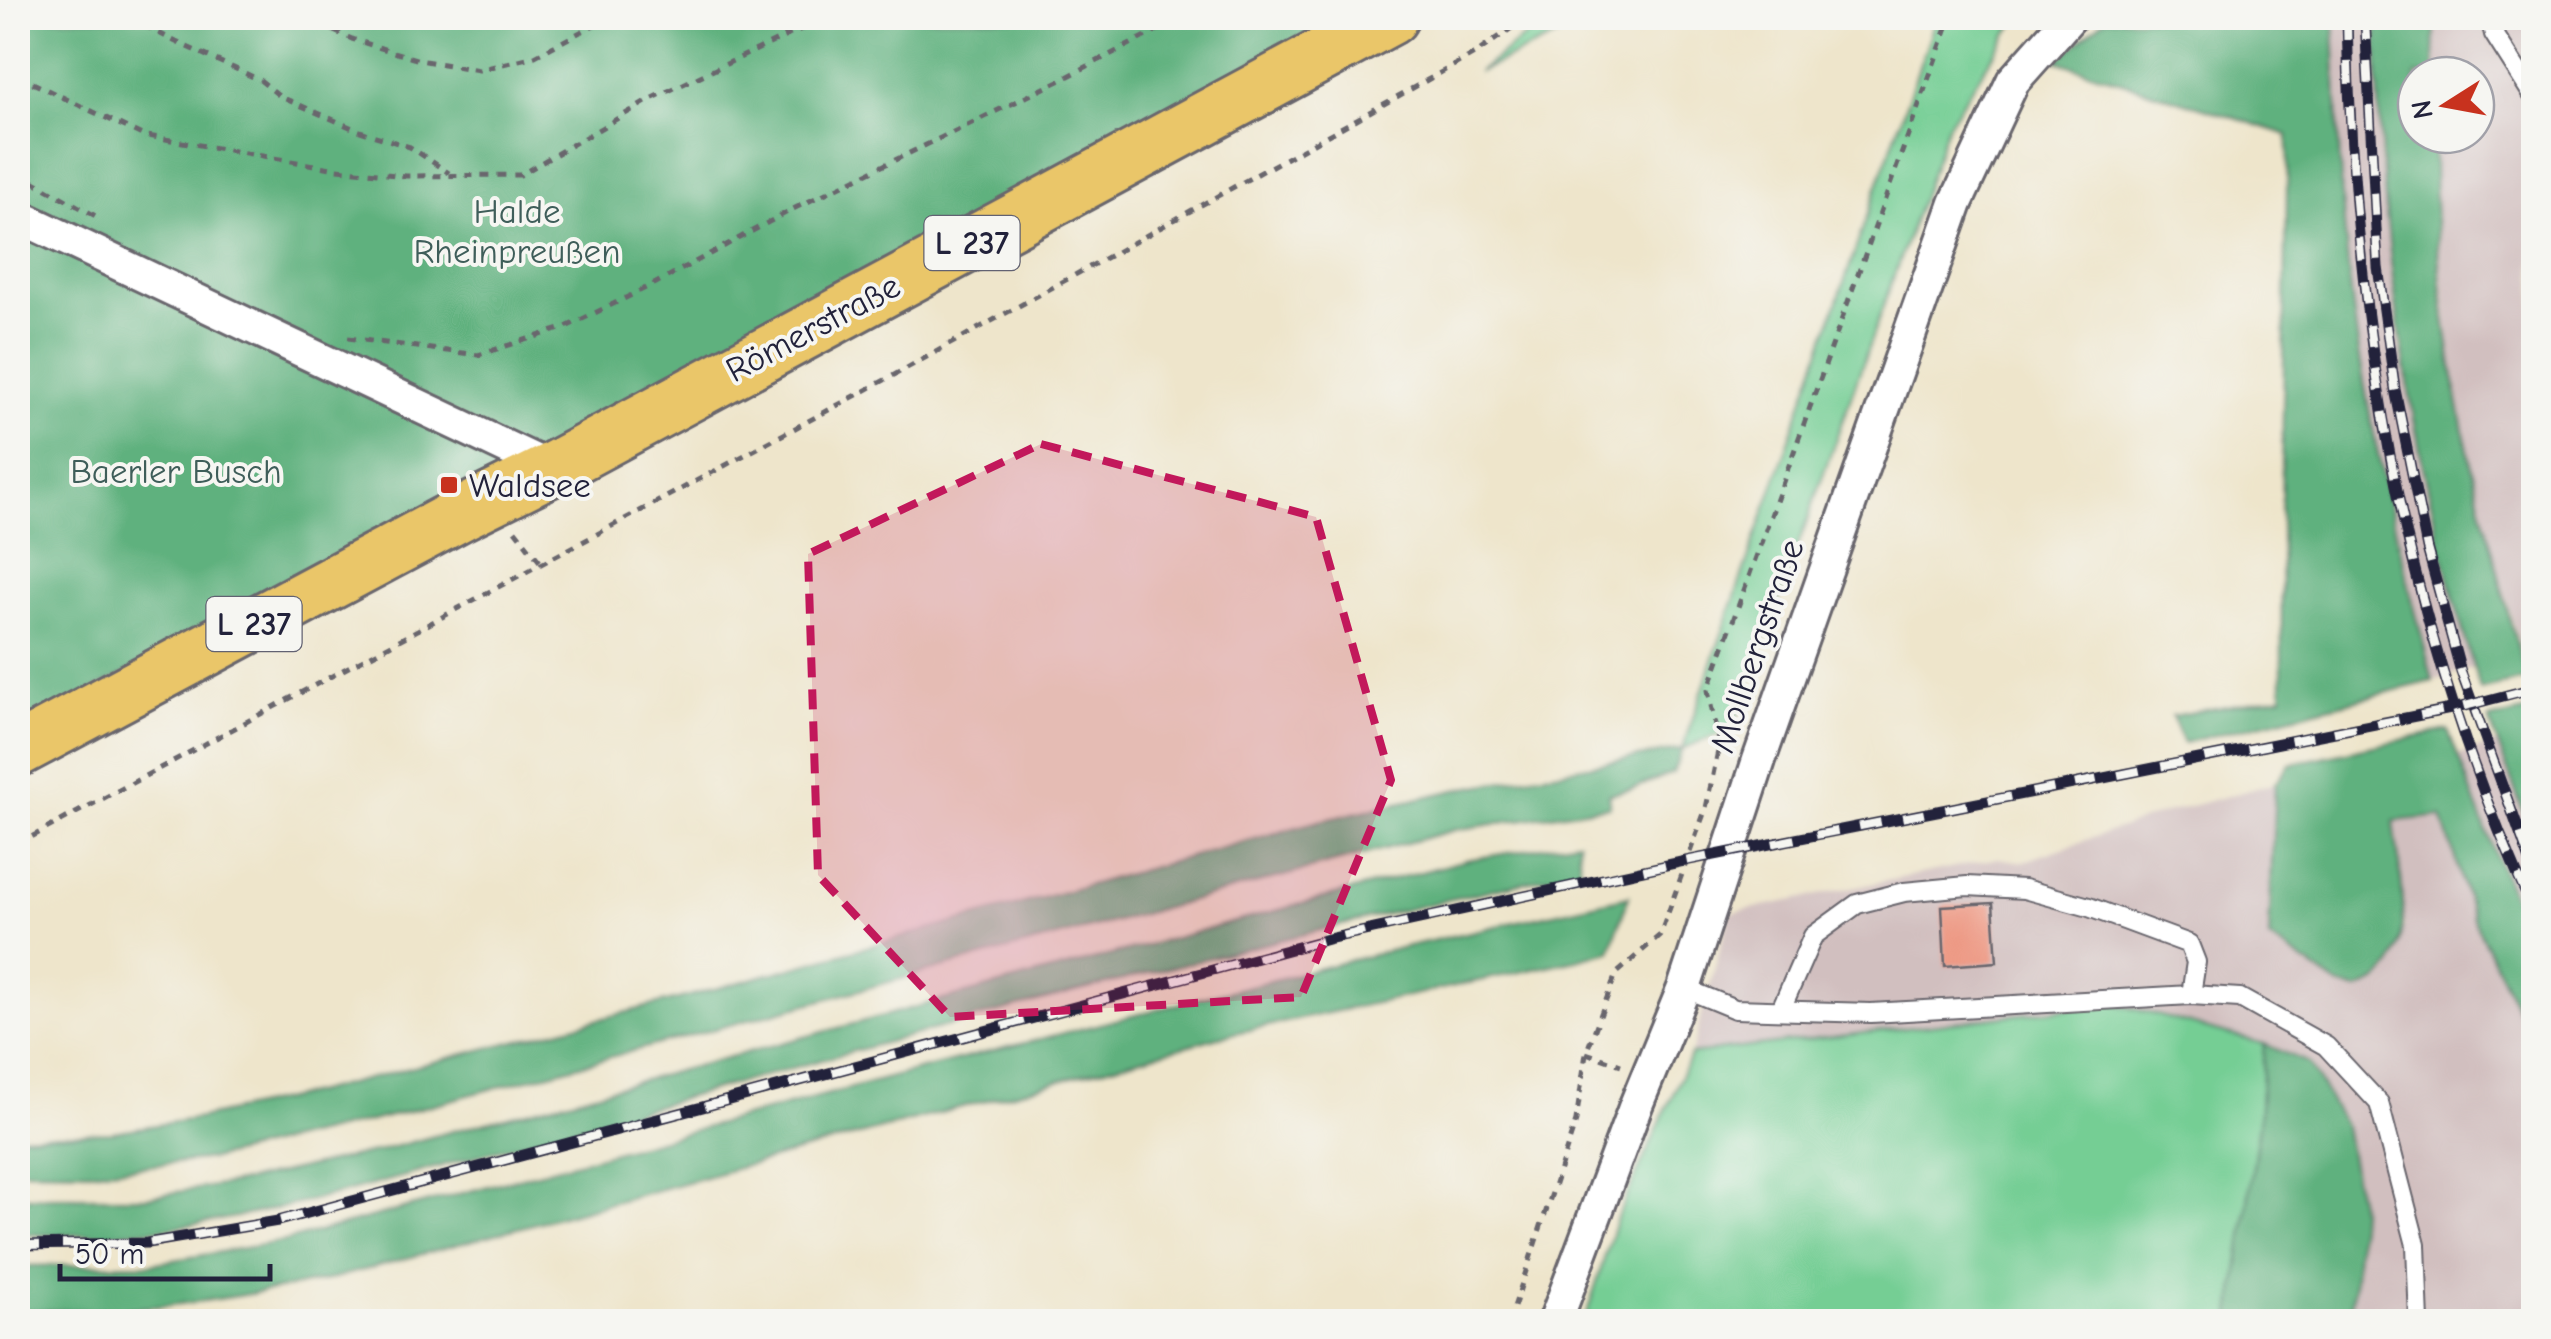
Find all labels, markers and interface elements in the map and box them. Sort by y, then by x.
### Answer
north arrow [2396,55,2496,155]
text: N [2405,98,2440,122]
park label: Halde Rheinpreußen [414,191,621,272]
road number: L 237 [924,216,1020,270]
street label: Römerstraße [719,265,907,391]
park label: Baerler Busch [70,451,282,492]
place label: Waldsee [469,465,591,506]
marker: Waldsee [438,474,460,496]
street label: Mollbergstraße [1701,534,1813,758]
road number: L 237 [206,597,302,651]
scale bar [60,1219,270,1281]
text: 50 m [75,1237,144,1272]

